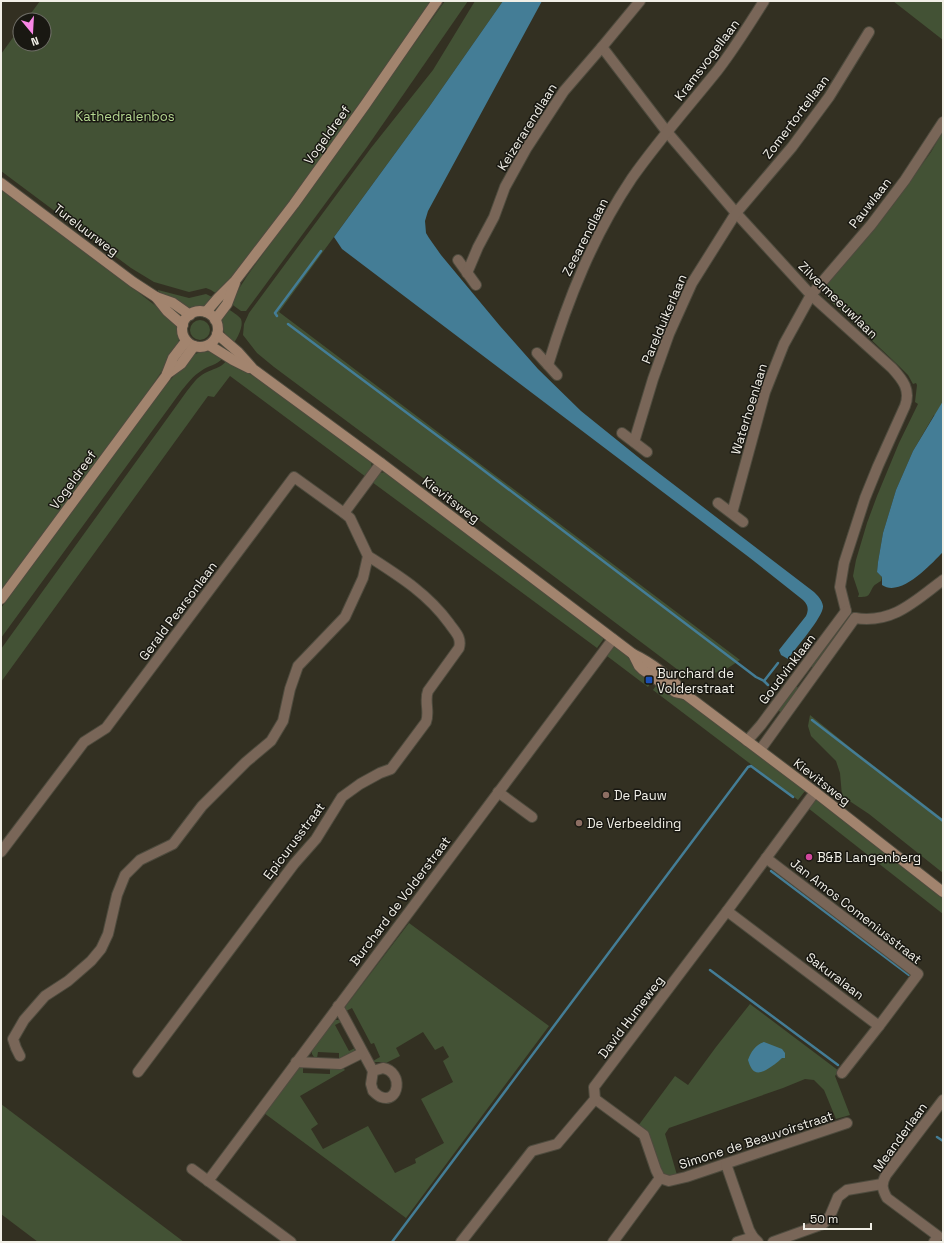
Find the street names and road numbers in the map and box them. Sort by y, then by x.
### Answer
street label: Kramsvogellaan [671,16,743,104]
street label: Zomertortellaan [759,72,833,162]
street label: Keizerarendlaan [493,80,561,174]
street label: Vogeldreef [300,102,354,168]
street label: Pauwlaan [845,174,895,232]
street label: Zeearendlaan [558,195,612,279]
street label: Tureluurweg [50,200,122,260]
street label: Zilvermeeuwlaan [795,258,881,342]
street label: Parelduikerlaan [638,272,690,366]
street label: Waterhoenlaan [727,361,771,457]
street label: Vogeldreef [46,447,100,513]
street label: Kievitsweg [419,473,483,527]
street label: Gerald Pearsonlaan [135,558,221,664]
street label: Goudvinklaan [755,630,819,708]
street label: Kievitsweg [790,754,854,810]
street label: Epicurusstraat [259,799,329,883]
street label: Burchard de Volderstraat [346,833,454,969]
street label: Jan Amos Comeniusstraat [787,854,925,968]
street label: Sakuralaan [802,949,868,1003]
street label: David Humeweg [594,972,668,1062]
street label: Meanderlaan [869,1099,931,1175]
street label: Simone de Beauvoirstraat [677,1107,835,1173]

